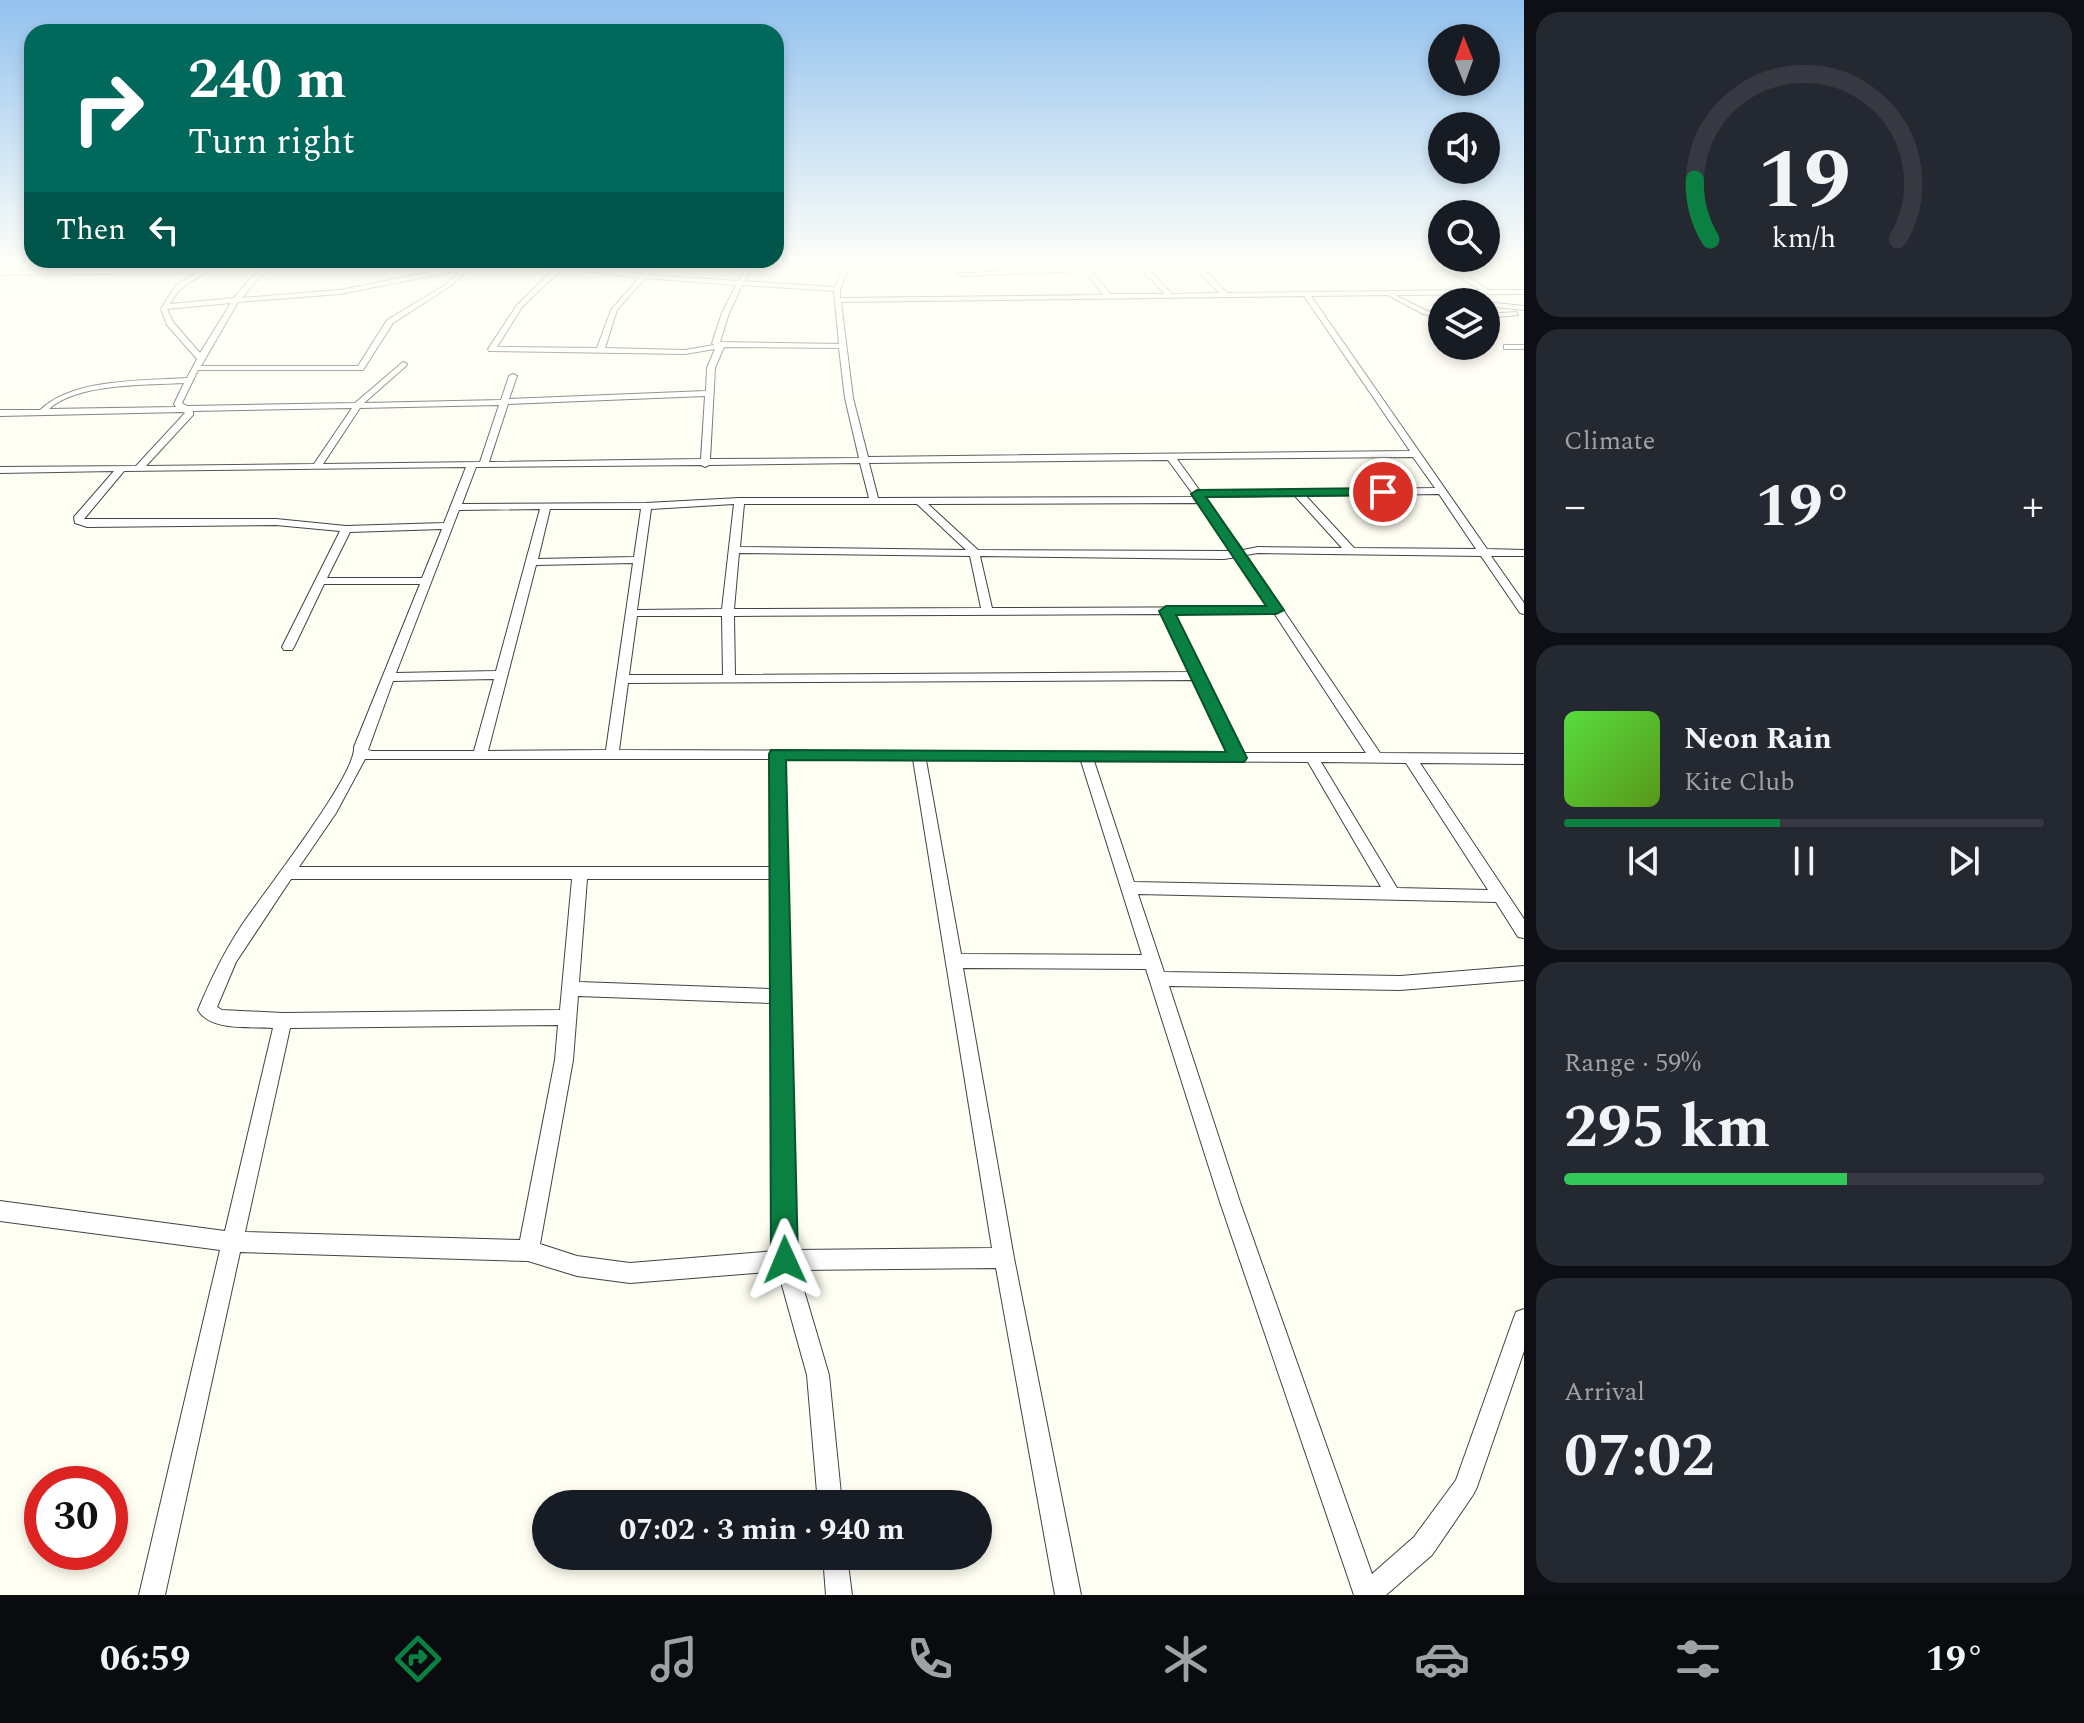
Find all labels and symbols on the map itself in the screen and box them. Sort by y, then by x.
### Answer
north arrow [1428,24,1500,96]
pin [1349,458,1417,526]
position arrow [743,1218,827,1302]
speed limit sign: 30 [24,1466,128,1570]

